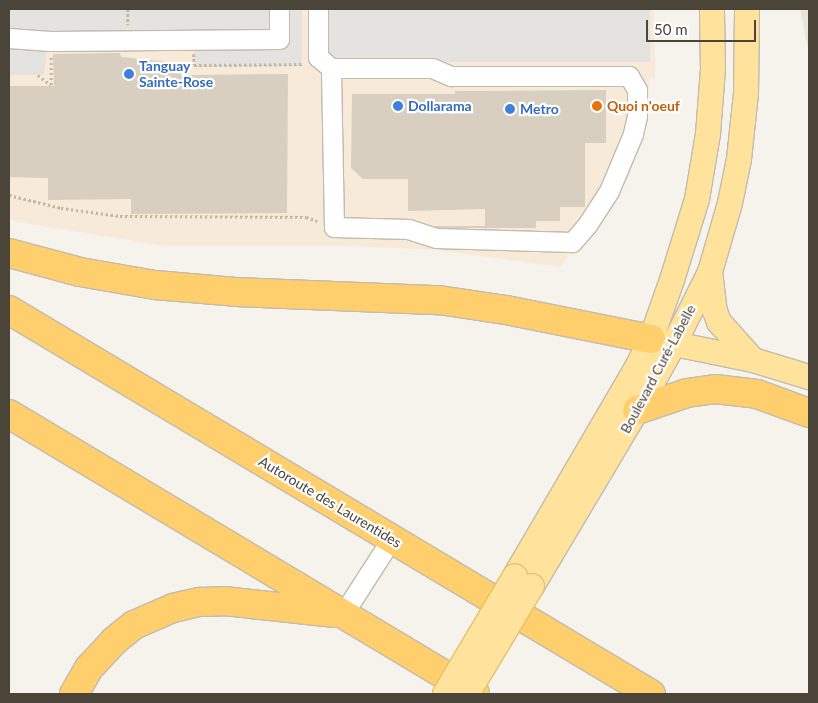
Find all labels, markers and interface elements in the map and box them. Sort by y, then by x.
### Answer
scale bar [648,10,758,42]
text: 50 m [654,20,688,38]
place label: Tanguay Sainte-Rose [139,58,213,90]
marker: Tanguay Sainte-Rose [123,68,135,80]
place label: Dollarama [408,98,472,114]
place label: Quoi n'oeuf [607,98,680,114]
marker: Dollarama [392,100,404,112]
marker: Quoi n'oeuf [591,100,603,112]
place label: Metro [520,101,559,117]
marker: Metro [504,103,516,115]
street label: Boulevard Curé-Labelle [617,302,699,436]
street label: Autoroute des Laurentides [256,453,404,551]

